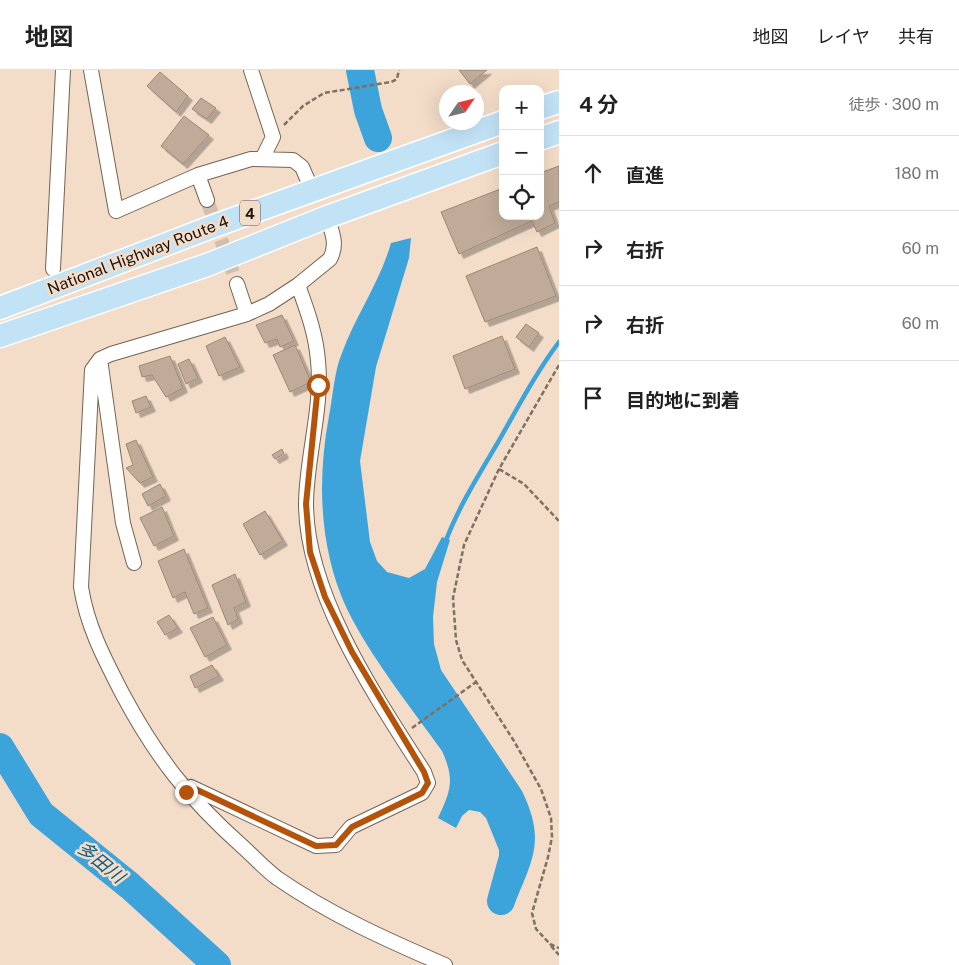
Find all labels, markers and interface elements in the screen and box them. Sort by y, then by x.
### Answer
text: 地図 [25,22,73,50]
text: 地図 [753,26,789,47]
text: レイヤ [817,26,870,47]
text: 共有 [898,26,934,47]
north arrow [439,85,484,130]
map controls [499,85,544,220]
button: + [499,85,544,130]
text: 4 分 [579,92,619,117]
text: 徒歩 · 300 m [848,95,939,114]
button: − [499,130,544,175]
icon: ahead [579,159,607,187]
text: 直進 [626,164,664,186]
text: 180 m [895,164,939,183]
button: locate [499,175,544,220]
road number: 4 [240,200,260,226]
street label: National Highway Route 4 [45,212,231,298]
icon: right [579,234,607,262]
text: 右折 [626,239,664,261]
text: 60 m [902,239,939,258]
icon: right [579,309,607,337]
text: 右折 [626,314,664,336]
text: 60 m [902,314,939,333]
route start [307,374,330,397]
icon: arrive [579,384,607,412]
text: 目的地に到着 [626,389,740,411]
route end [175,781,198,804]
water label: 多田川 [73,837,130,888]

